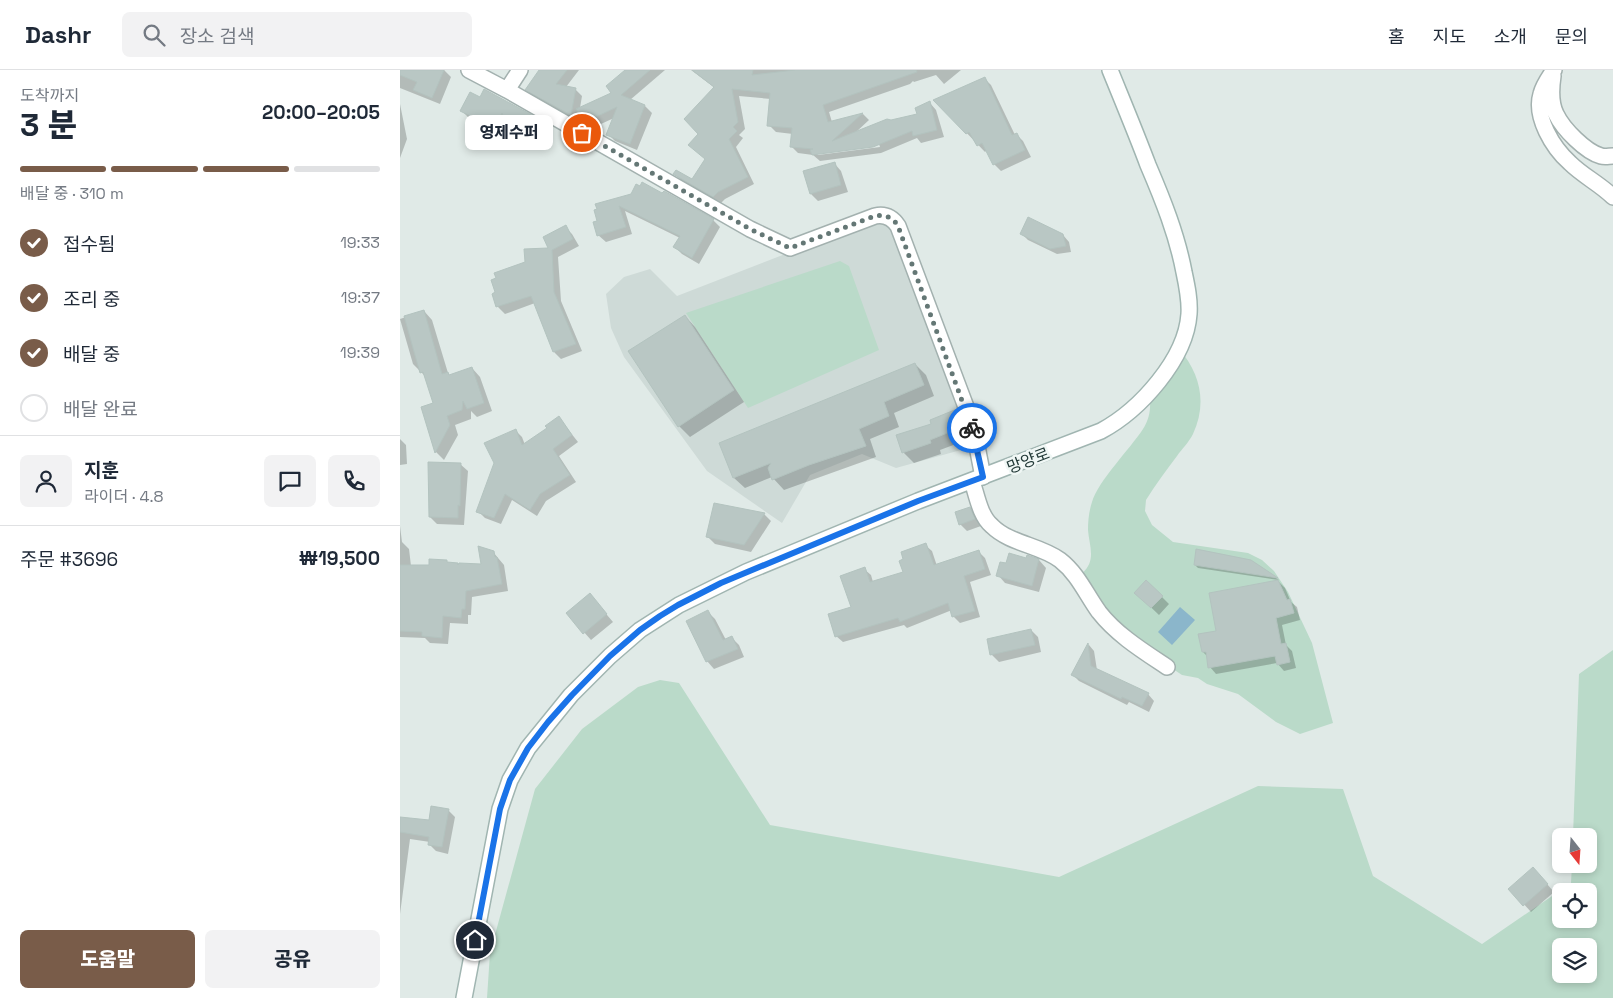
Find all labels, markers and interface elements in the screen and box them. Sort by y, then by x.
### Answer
search box [122,12,472,57]
text: Dashr [25,19,92,50]
icon: search [140,21,168,49]
text: 장소 검색 [180,24,254,49]
text: 홈 [1388,25,1405,48]
text: 지도 [1433,25,1466,48]
text: 소개 [1494,25,1527,48]
text: 문의 [1555,25,1588,48]
text: 도착까지 [20,85,79,106]
text: 20:00–20:05 [262,100,380,125]
text: 3 분 [20,105,77,145]
pin [561,112,603,154]
callout: 영제수퍼 [464,116,552,150]
icon: bag [568,119,596,147]
text: 영제수퍼 [480,122,538,143]
text: 배달 중 · 310 m [20,183,124,204]
icon: check [20,229,48,257]
text: 접수됨 [63,232,115,257]
text: 19:33 [340,232,380,253]
icon: check [20,284,48,312]
text: 조리 중 [63,287,120,312]
text: 19:37 [341,287,380,308]
icon: check [20,339,48,367]
text: 배달 중 [63,342,120,367]
text: 19:39 [340,342,380,363]
text: 배달 완료 [63,397,138,422]
courier [947,403,997,453]
icon: bike [958,414,986,442]
street label: 망양로 [1004,443,1053,478]
button: person [20,455,72,507]
button: chat [264,455,316,507]
button: phone [328,455,380,507]
text: 지훈 [84,458,119,483]
text: 라이더 · 4.8 [84,486,163,507]
text: ₩19,500 [299,546,380,571]
text: 주문 #3696 [20,547,118,572]
north arrow [1552,828,1598,872]
map controls [1552,828,1597,983]
button: locate [1552,883,1597,928]
pin [454,919,496,961]
icon: home [461,926,489,954]
button: 도움말 [20,930,195,988]
button: 공유 [205,930,380,988]
button: layers [1552,938,1597,983]

